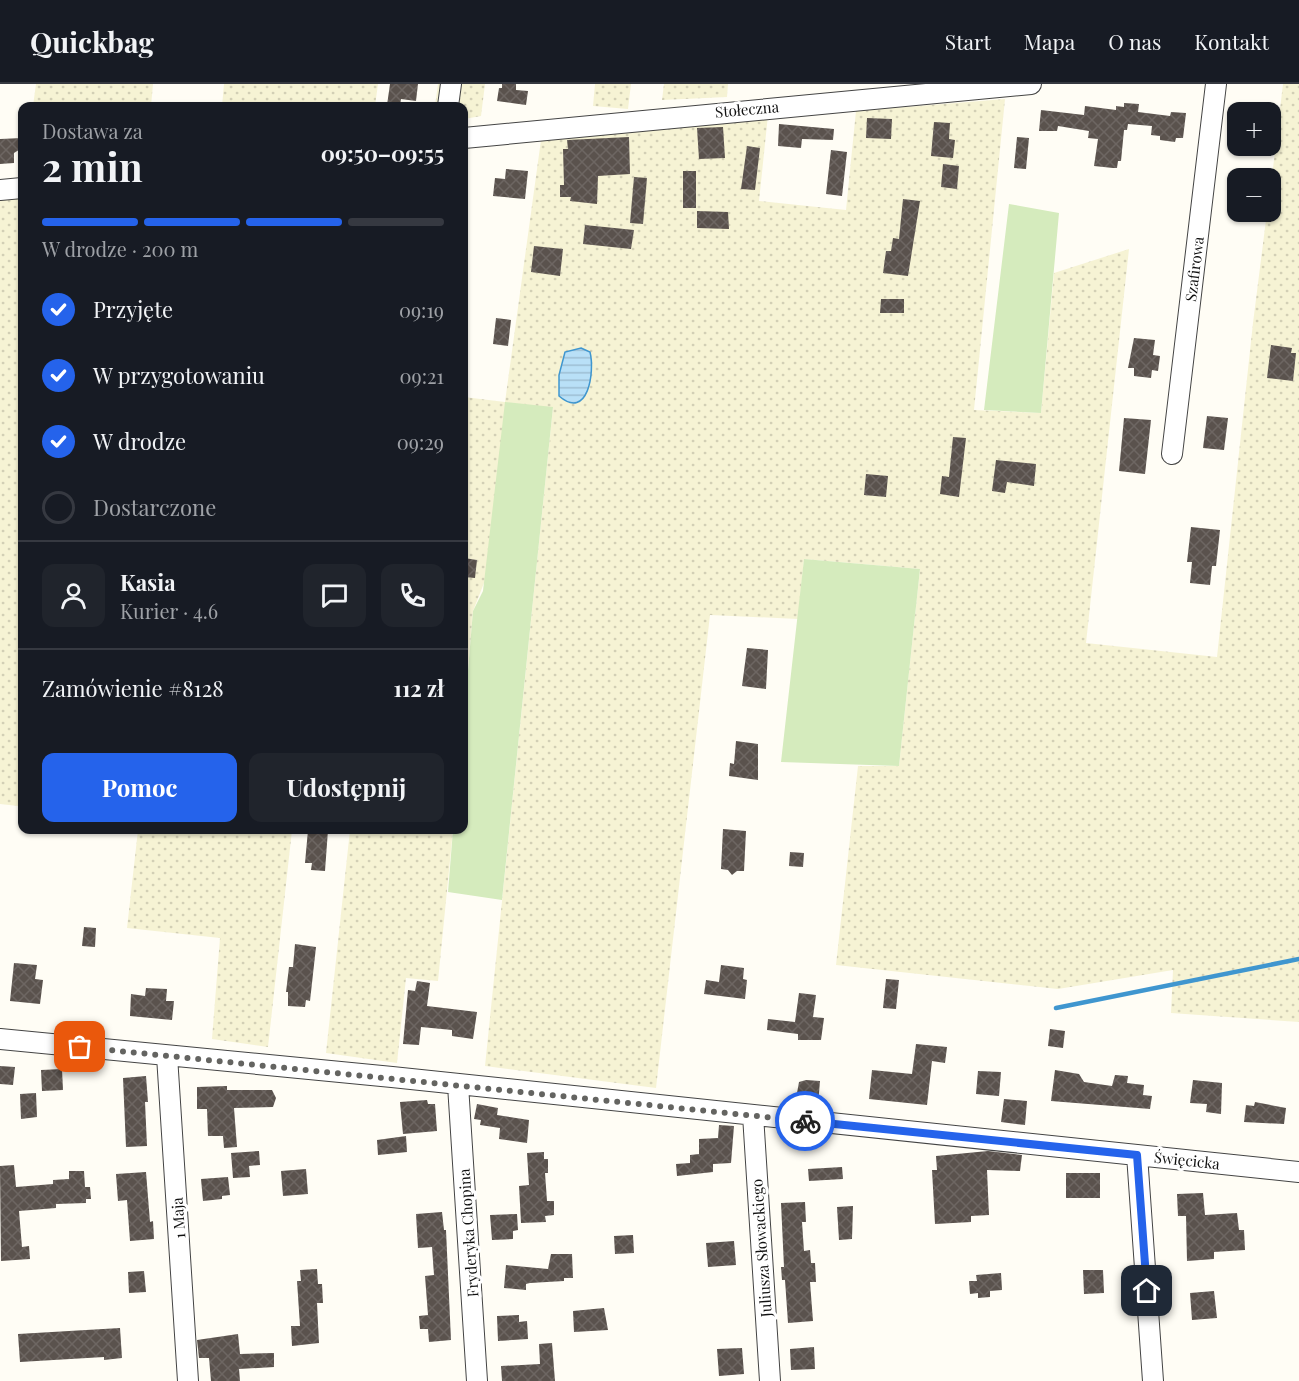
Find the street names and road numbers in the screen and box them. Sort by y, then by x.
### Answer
street label: Stołeczna [714,96,780,122]
street label: Szafirowa [1180,235,1208,303]
street label: Święcicka [1153,1147,1221,1173]
street label: Fryderyka Chopina [453,1168,482,1298]
street label: Juliusza Słowackiego [746,1178,776,1319]
street label: 1 Maja [167,1196,189,1239]

